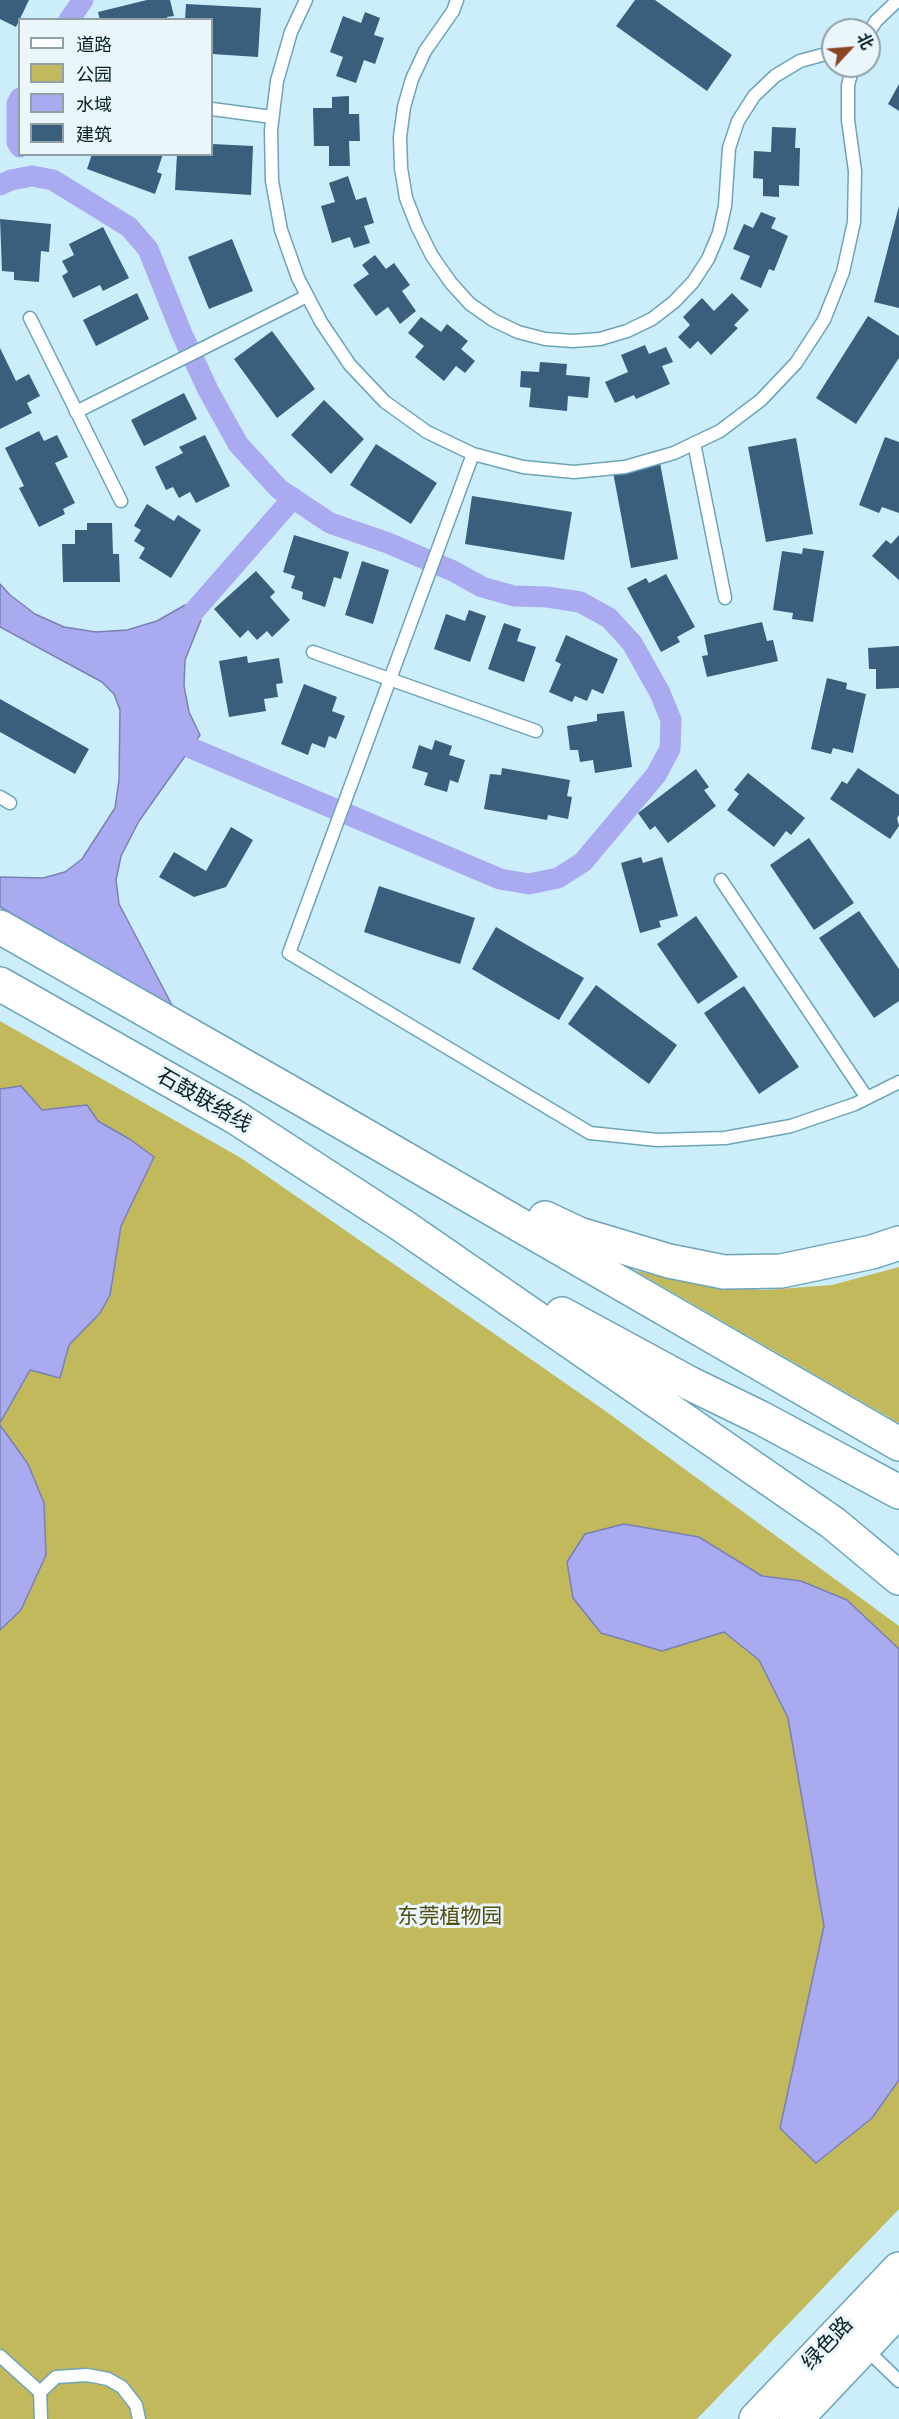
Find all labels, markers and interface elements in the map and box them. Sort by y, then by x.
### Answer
legend [18,18,213,156]
north arrow [821,18,881,78]
text: 北 [852,29,879,53]
text: 道路 [76,32,112,56]
text: 公园 [76,62,112,86]
text: 水域 [76,92,112,116]
text: 建筑 [76,122,112,146]
street label: 石鼓联络线 [152,1064,256,1138]
park label: 东莞植物园 [398,1904,502,1930]
street label: 绿色路 [797,2312,859,2376]

